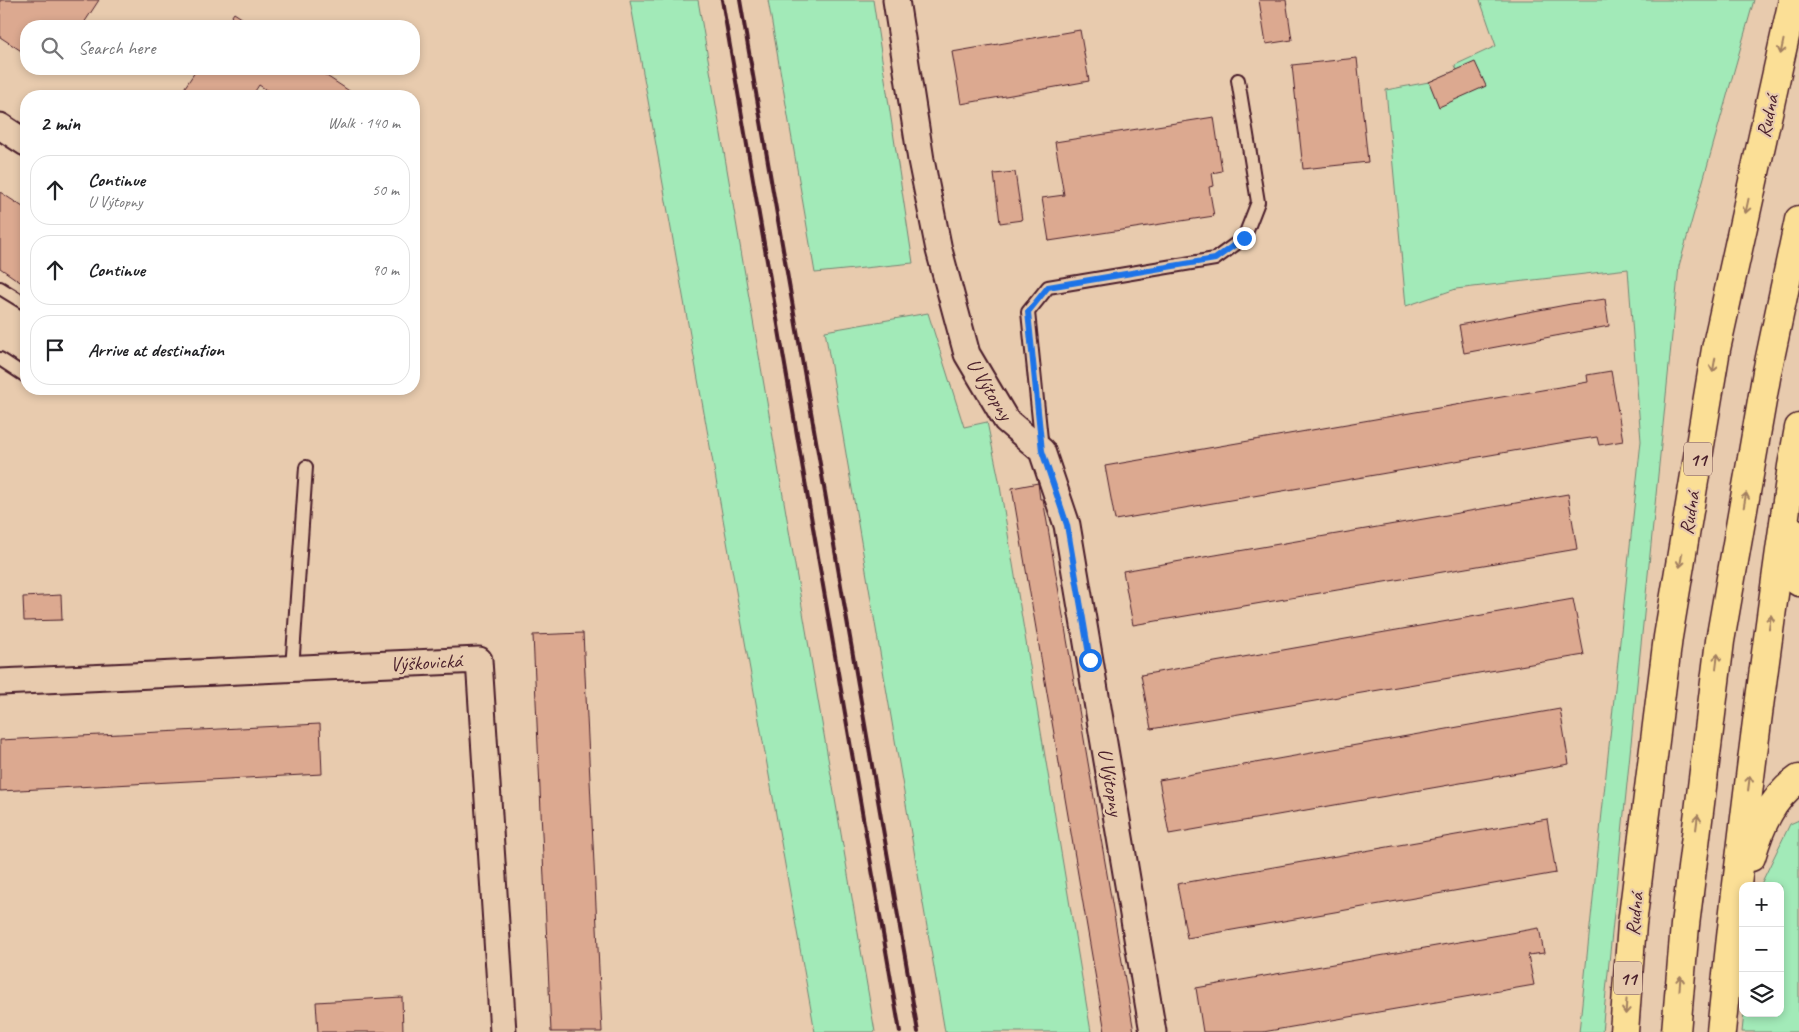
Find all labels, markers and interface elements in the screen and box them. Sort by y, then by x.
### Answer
search box [20,20,420,75]
icon: search [38,34,66,62]
text: Search here [78,36,155,60]
one-way arrow [1777,39,1786,55]
street label: Rudná [1751,90,1785,140]
text: 2 min [40,110,80,136]
text: Walk · 140 m [328,113,400,133]
text: Continue [88,168,145,192]
icon: ahead [41,176,69,204]
text: 50 m [372,180,399,200]
text: U Výtopny [88,192,143,212]
one-way arrow [1742,198,1752,214]
route end [1233,227,1256,250]
icon: ahead [41,256,69,284]
text: Continue [88,258,145,282]
text: 90 m [372,260,399,280]
icon: arrive [41,336,69,364]
text: Arrive at destination [88,338,224,362]
street label: U Výtopny [961,354,1019,427]
one-way arrow [1708,357,1718,373]
road number: 11 [1684,442,1712,476]
street label: Rudná [1673,487,1706,537]
one-way arrow [1740,493,1750,509]
one-way arrow [1676,552,1686,568]
one-way arrow [1765,614,1775,630]
street label: Výškovická [389,648,465,677]
route start [1079,649,1102,672]
one-way arrow [1712,653,1722,669]
street label: U Výtopny [1092,746,1129,820]
one-way arrow [1744,775,1754,791]
one-way arrow [1692,814,1702,830]
map controls [1739,882,1784,1017]
button: + [1739,882,1784,927]
street label: Rudná [1620,889,1649,937]
button: − [1739,927,1784,972]
road number: 11 [1614,961,1642,994]
button: layers [1739,972,1784,1017]
one-way arrow [1675,976,1685,992]
one-way arrow [1621,999,1631,1015]

